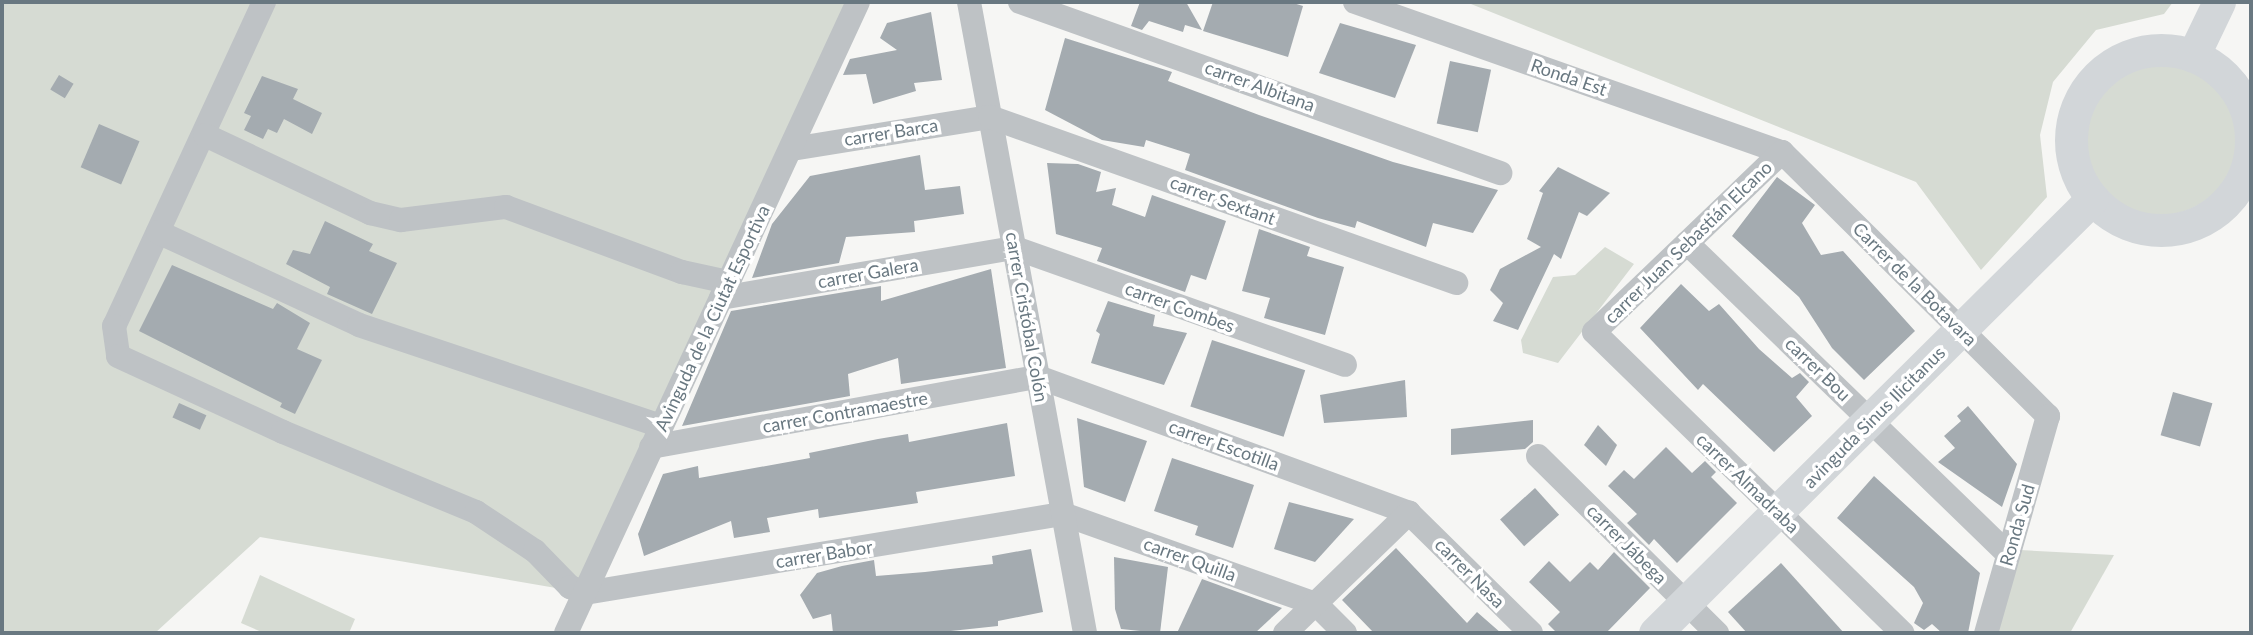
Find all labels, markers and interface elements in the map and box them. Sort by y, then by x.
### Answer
street label: Ronda Est [1528,54,1610,100]
street label: carrer Albitana [1202,56,1318,116]
street label: carrer Barca [842,114,940,150]
street label: carrer Juan Sebastián Elcano [1600,156,1776,328]
street label: carrer Sextant [1167,171,1279,229]
street label: Avinguda de la Ciutat Esportiva [650,202,774,434]
street label: Carrer de la Botavara [1848,217,1982,351]
street label: carrer Cristóbal Colón [1001,230,1053,404]
street label: carrer Galera [816,254,920,292]
street label: carrer Combes [1122,277,1238,337]
street label: carrer Bou [1781,333,1855,405]
street label: avinguda Sinus Ilicitanus [1799,342,1949,492]
street label: carrer Contramaestre [760,387,930,437]
street label: carrer Escotilla [1166,415,1282,475]
street label: carrer Almadraba [1692,428,1804,538]
street label: Ronda Sud [1995,482,2039,568]
street label: carrer Jábega [1582,499,1672,589]
street label: carrer Quilla [1141,532,1239,586]
street label: carrer Nasa [1431,534,1509,612]
street label: carrer Babor [774,536,874,572]

